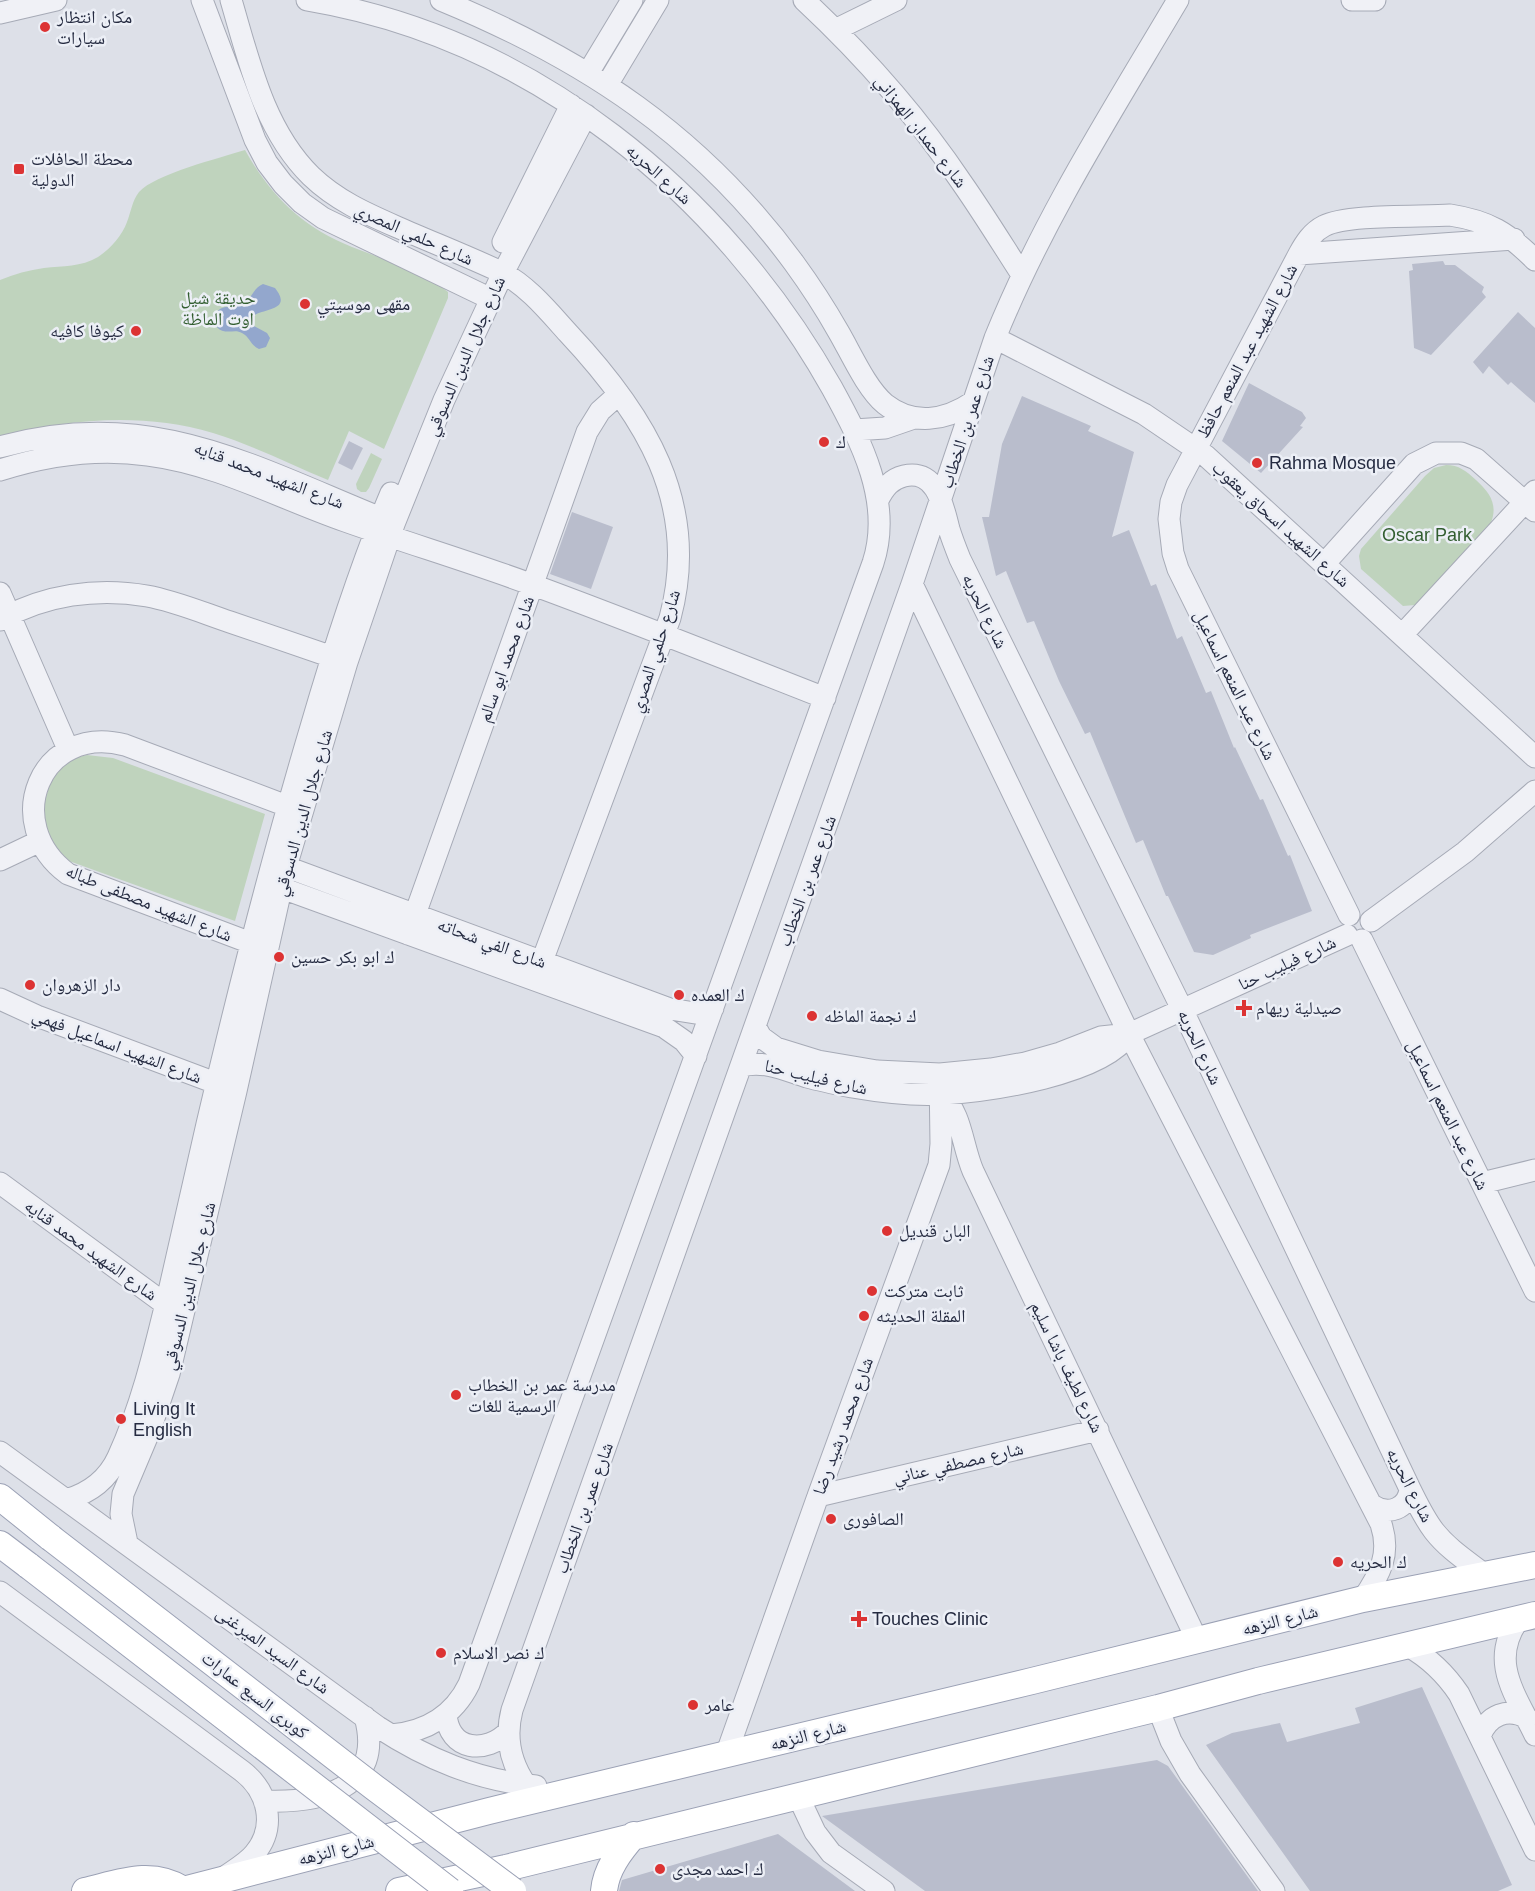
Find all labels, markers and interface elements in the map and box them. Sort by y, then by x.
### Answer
place label: مكان انتظار سيارات [56,7,132,48]
marker: مكان انتظار سيارات [38,20,52,34]
street label: شارع حمدان الهمزاني [867,71,971,194]
street label: شارع الحريه [622,140,696,209]
place label: محطة الحافلات الدولية [31,149,133,190]
marker: محطة الحافلات الدولية [12,162,26,176]
street label: شارع حلمي المصري [350,199,476,273]
street label: شارع الشهيد عبد المنعم حافظ [1193,261,1303,442]
street label: شارع جلال الدين الدسوقي [421,273,513,441]
park label: حديقة شيل اوت الماظة [180,288,256,329]
place label: مقهى موسيتي [317,294,410,319]
marker: مقهى موسيتي [298,297,312,311]
place label: كيوفا كافيه [50,321,125,341]
marker: كيوفا كافيه [129,324,143,338]
street label: شارع عمر بن الخطاب [936,353,999,491]
place label: ك [836,432,846,452]
marker: ك [817,435,831,449]
street label: شارع الشهيد محمد قنايه [191,437,347,514]
place label: Rahma Mosque [1269,453,1396,473]
marker: Rahma Mosque [1250,456,1264,470]
street label: شارع الشهيد اسحاق يعقوب [1207,457,1354,592]
park label: Oscar Park [1382,525,1473,545]
street label: شارع الحريه [957,570,1012,652]
street label: شارع حلمي المصري [626,587,689,716]
street label: شارع محمد ابو سالم [474,593,540,725]
street label: شارع عبد المنعم اسماعيل [1188,607,1280,764]
street label: شارع جلال الدين الدسوقي [270,727,341,900]
street label: شارع عمر بن الخطاب [774,813,841,950]
street label: شارع الشهيد مصطفى طباله [63,860,235,946]
street label: شارع الفي شحاته [433,914,549,976]
street label: شارع فيليب حنا [1235,932,1339,995]
place label: ك ابو بكر حسين [291,947,395,968]
marker: ك ابو بكر حسين [272,950,286,964]
place label: دار الزهروان [42,975,121,996]
marker: دار الزهروان [23,978,37,992]
place label: ك العمده [691,985,745,1005]
marker: ك العمده [672,988,686,1002]
place label: صيدلية ريهام [1256,998,1342,1020]
marker: صيدلية ريهام [1237,1001,1251,1015]
street label: شارع الشهيد اسماعيل فهمي [28,1004,204,1092]
place label: ك نجمة الماظه [824,1006,917,1026]
street label: شارع الحريه [1173,1006,1226,1088]
marker: ك نجمة الماظه [805,1009,819,1023]
street label: شارع عبد المنعم اسماعيل [1401,1037,1493,1194]
street label: شارع فيليب حنا [762,1055,869,1100]
street label: شارع الشهيد محمد قنايه [20,1195,161,1306]
street label: شارع جلال الدين الدسوقي [158,1200,224,1373]
place label: البان قنديل [899,1221,971,1242]
marker: البان قنديل [880,1224,894,1238]
place label: ثابت متركت [884,1281,964,1302]
marker: ثابت متركت [865,1284,879,1298]
street label: شارع لطيف باشا سليم [1025,1298,1107,1437]
place label: المقلة الحديثه [876,1306,965,1326]
marker: المقلة الحديثه [857,1309,871,1323]
street label: شارع محمد رشيد رضا [809,1355,878,1498]
place label: مدرسة عمر بن الخطاب الرسمية للغات [468,1375,616,1416]
marker: مدرسة عمر بن الخطاب الرسمية للغات [449,1388,463,1402]
place label: Living It English [133,1399,195,1440]
marker: Living It English [114,1412,128,1426]
street label: شارع مصطفي عناني [891,1438,1026,1492]
street label: شارع عمر بن الخطاب [551,1440,618,1577]
street label: شارع الحريه [1382,1444,1437,1526]
place label: الصافورى [843,1509,904,1530]
marker: الصافورى [824,1512,838,1526]
place label: ك الحريه [1350,1552,1407,1572]
marker: ك الحريه [1331,1555,1345,1569]
street label: شارع النزهه [1240,1601,1320,1640]
street label: شارع السيد الميرغنى [212,1602,334,1699]
place label: Touches Clinic [872,1609,988,1629]
marker: Touches Clinic [850,1610,868,1628]
place label: ك نصر الاسلام [453,1643,545,1665]
marker: ك نصر الاسلام [434,1646,448,1660]
street label: كوبرى السبع عمارات [197,1647,313,1745]
place label: عامر [704,1695,734,1715]
marker: عامر [686,1698,700,1712]
street label: شارع النزهه [768,1716,848,1755]
street label: شارع النزهه [296,1831,376,1870]
place label: ك احمد مجدى [672,1859,764,1880]
marker: ك احمد مجدى [653,1862,667,1876]

